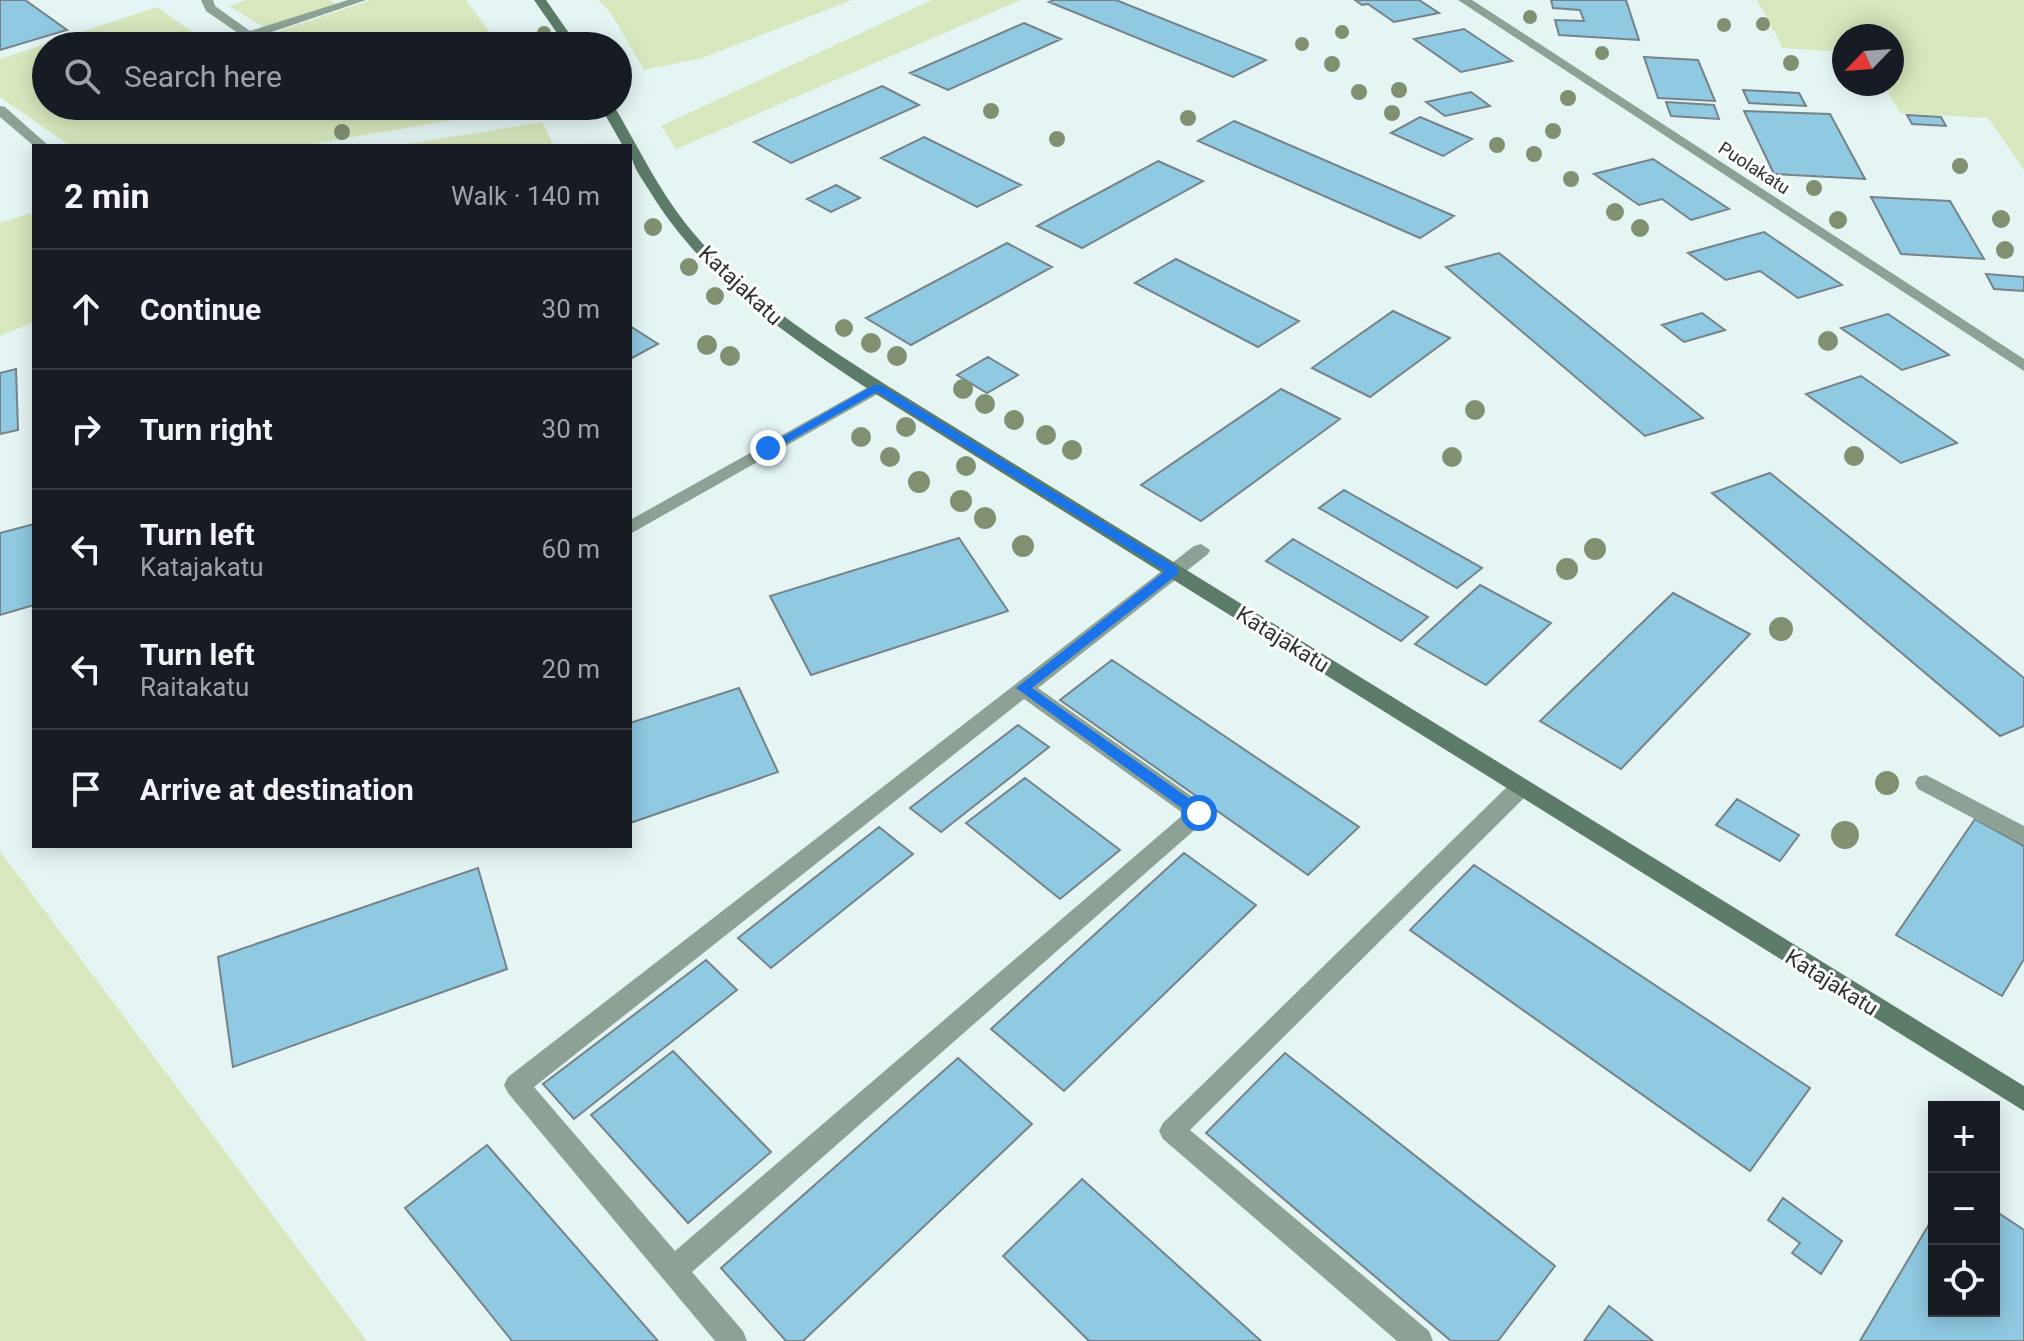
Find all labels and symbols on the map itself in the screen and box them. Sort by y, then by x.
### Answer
north arrow [1832,24,1904,96]
street label: Puolakatu [1715,137,1794,198]
street label: Katajakatu [694,241,787,330]
route end [750,430,786,466]
street label: Katajakatu [1232,601,1334,678]
route start [1181,795,1217,831]
street label: Katajakatu [1781,944,1883,1021]

